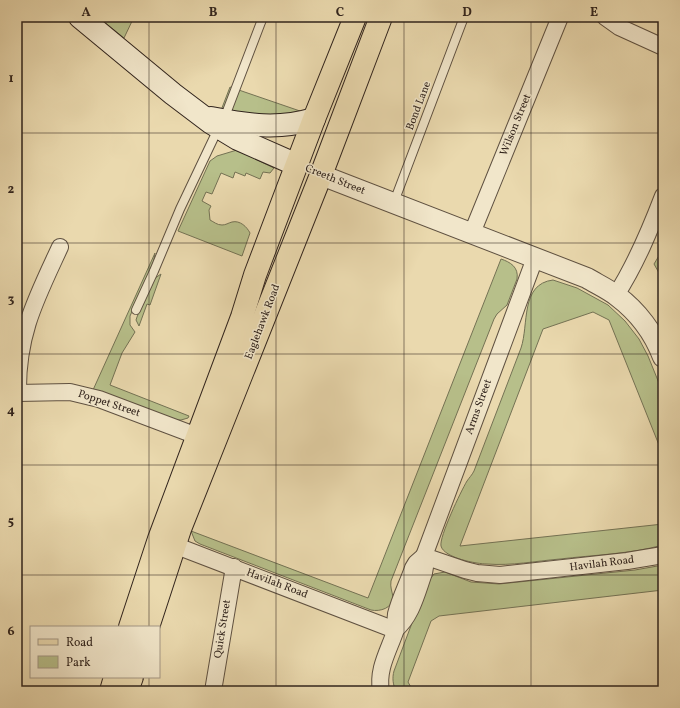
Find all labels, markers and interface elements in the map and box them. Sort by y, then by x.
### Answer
text: A [81,4,91,22]
text: B [209,4,218,22]
text: C [336,4,344,22]
text: D [462,4,472,22]
text: E [590,4,598,22]
text: 1 [8,70,14,88]
street label: Bond Lane [403,79,435,133]
street label: Wilson Street [497,92,535,158]
street label: Creeth Street [303,161,367,199]
text: 2 [8,181,15,199]
street label: Eaglehawk Road [242,282,284,362]
text: 3 [8,291,15,309]
street label: Arms Street [462,377,496,437]
street label: Poppet Street [76,387,142,421]
text: 4 [7,402,15,420]
text: 5 [8,513,14,531]
street label: Havilah Road [569,553,635,575]
street label: Havilah Road [244,565,310,603]
street label: Quick Street [211,598,235,659]
text: 6 [7,623,15,641]
legend [30,626,160,678]
text: Road [66,635,93,651]
text: Park [66,655,91,671]

